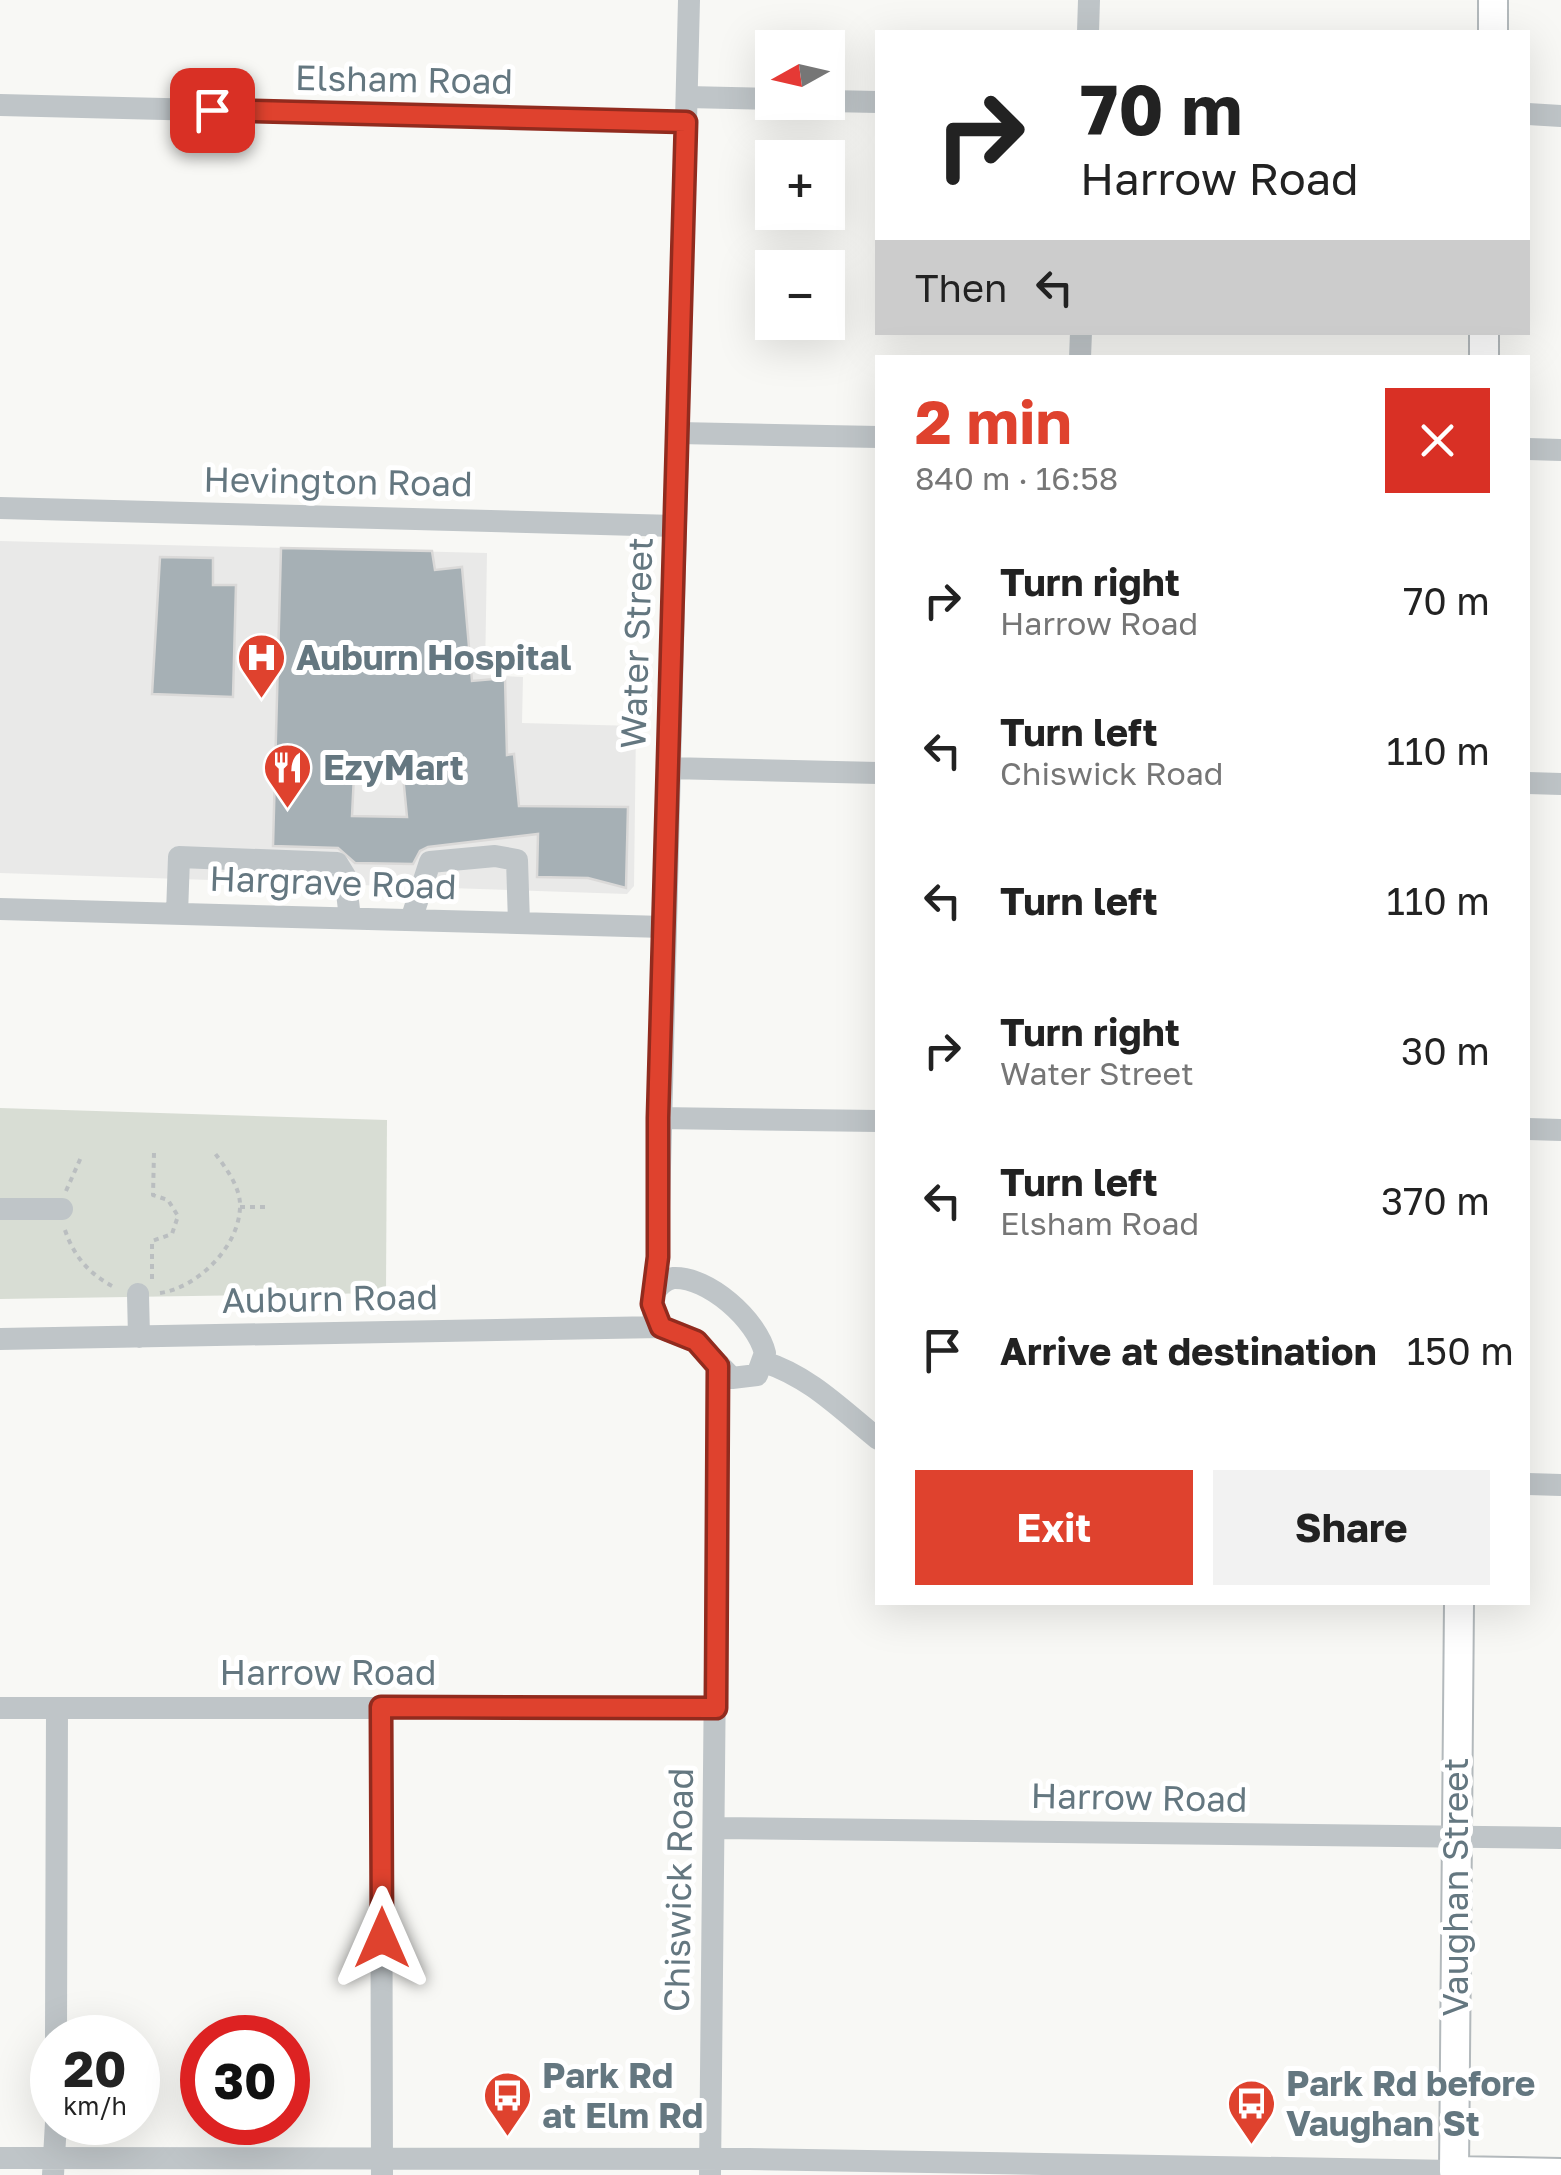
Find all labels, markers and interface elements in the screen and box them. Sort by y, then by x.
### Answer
north arrow [755,30,845,120]
map controls [755,30,845,340]
street label: Elsham Road [295,56,513,102]
text: 70 m [1080,66,1242,150]
pin [170,68,255,153]
icon: right [915,70,1045,200]
icon: arrive [185,83,240,138]
button: + [755,140,845,230]
text: Harrow Road [1080,151,1359,205]
button: − [755,250,845,340]
icon: left [1027,260,1082,315]
text: Then [915,265,1007,310]
text: 2 min [915,385,1072,457]
button: close [1385,388,1490,493]
street label: Hevington Road [203,458,473,504]
text: 840 m · 16:58 [915,459,1118,497]
street label: Water Street [611,536,661,750]
text: Turn right [1000,559,1180,604]
icon: right [915,573,970,628]
text: 70 m [1403,578,1490,623]
text: Harrow Road [1000,604,1198,642]
hospital icon: Auburn Hospital [235,632,287,700]
place label: Auburn Hospital [296,636,572,678]
text: Turn left [1000,709,1158,754]
icon: left [915,723,970,778]
text: 110 m [1386,728,1490,773]
restaurant icon: EzyMart [262,742,314,810]
place label: EzyMart [323,746,464,788]
text: Chiswick Road [1000,754,1223,792]
street label: Hargrave Road [209,857,457,907]
icon: left [915,873,970,928]
text: Turn left [1000,878,1158,923]
text: 110 m [1386,878,1490,923]
text: Turn right [1000,1009,1180,1054]
icon: right [915,1023,970,1078]
text: 30 m [1401,1028,1490,1073]
text: Water Street [1000,1054,1194,1092]
text: Turn left [1000,1159,1158,1204]
icon: left [915,1173,970,1228]
text: 370 m [1381,1178,1490,1223]
text: Elsham Road [1000,1204,1199,1242]
street label: Auburn Road [221,1275,438,1321]
icon: arrive [915,1323,970,1378]
text: Arrive at destination [1000,1328,1377,1373]
text: 150 m [1407,1328,1514,1373]
button: Exit [915,1470,1193,1585]
button: Share [1213,1470,1490,1585]
street label: Harrow Road [220,1651,436,1693]
street label: Vaughan Street [1434,1757,1476,2017]
street label: Chiswick Road [655,1767,701,2013]
street label: Harrow Road [1030,1774,1248,1820]
position arrow [330,1886,434,1990]
speed limit sign: 30 [180,2015,310,2145]
text: 20 [63,2038,126,2098]
place label: Park Rd at Elm Rd [542,2054,703,2136]
place label: Park Rd before Vaughan St [1286,2062,1535,2144]
bus stop icon: Park Rd at Elm Rd [481,2070,533,2138]
bus stop icon: Park Rd before Vaughan St [1225,2078,1277,2146]
text: km/h [63,2090,127,2121]

